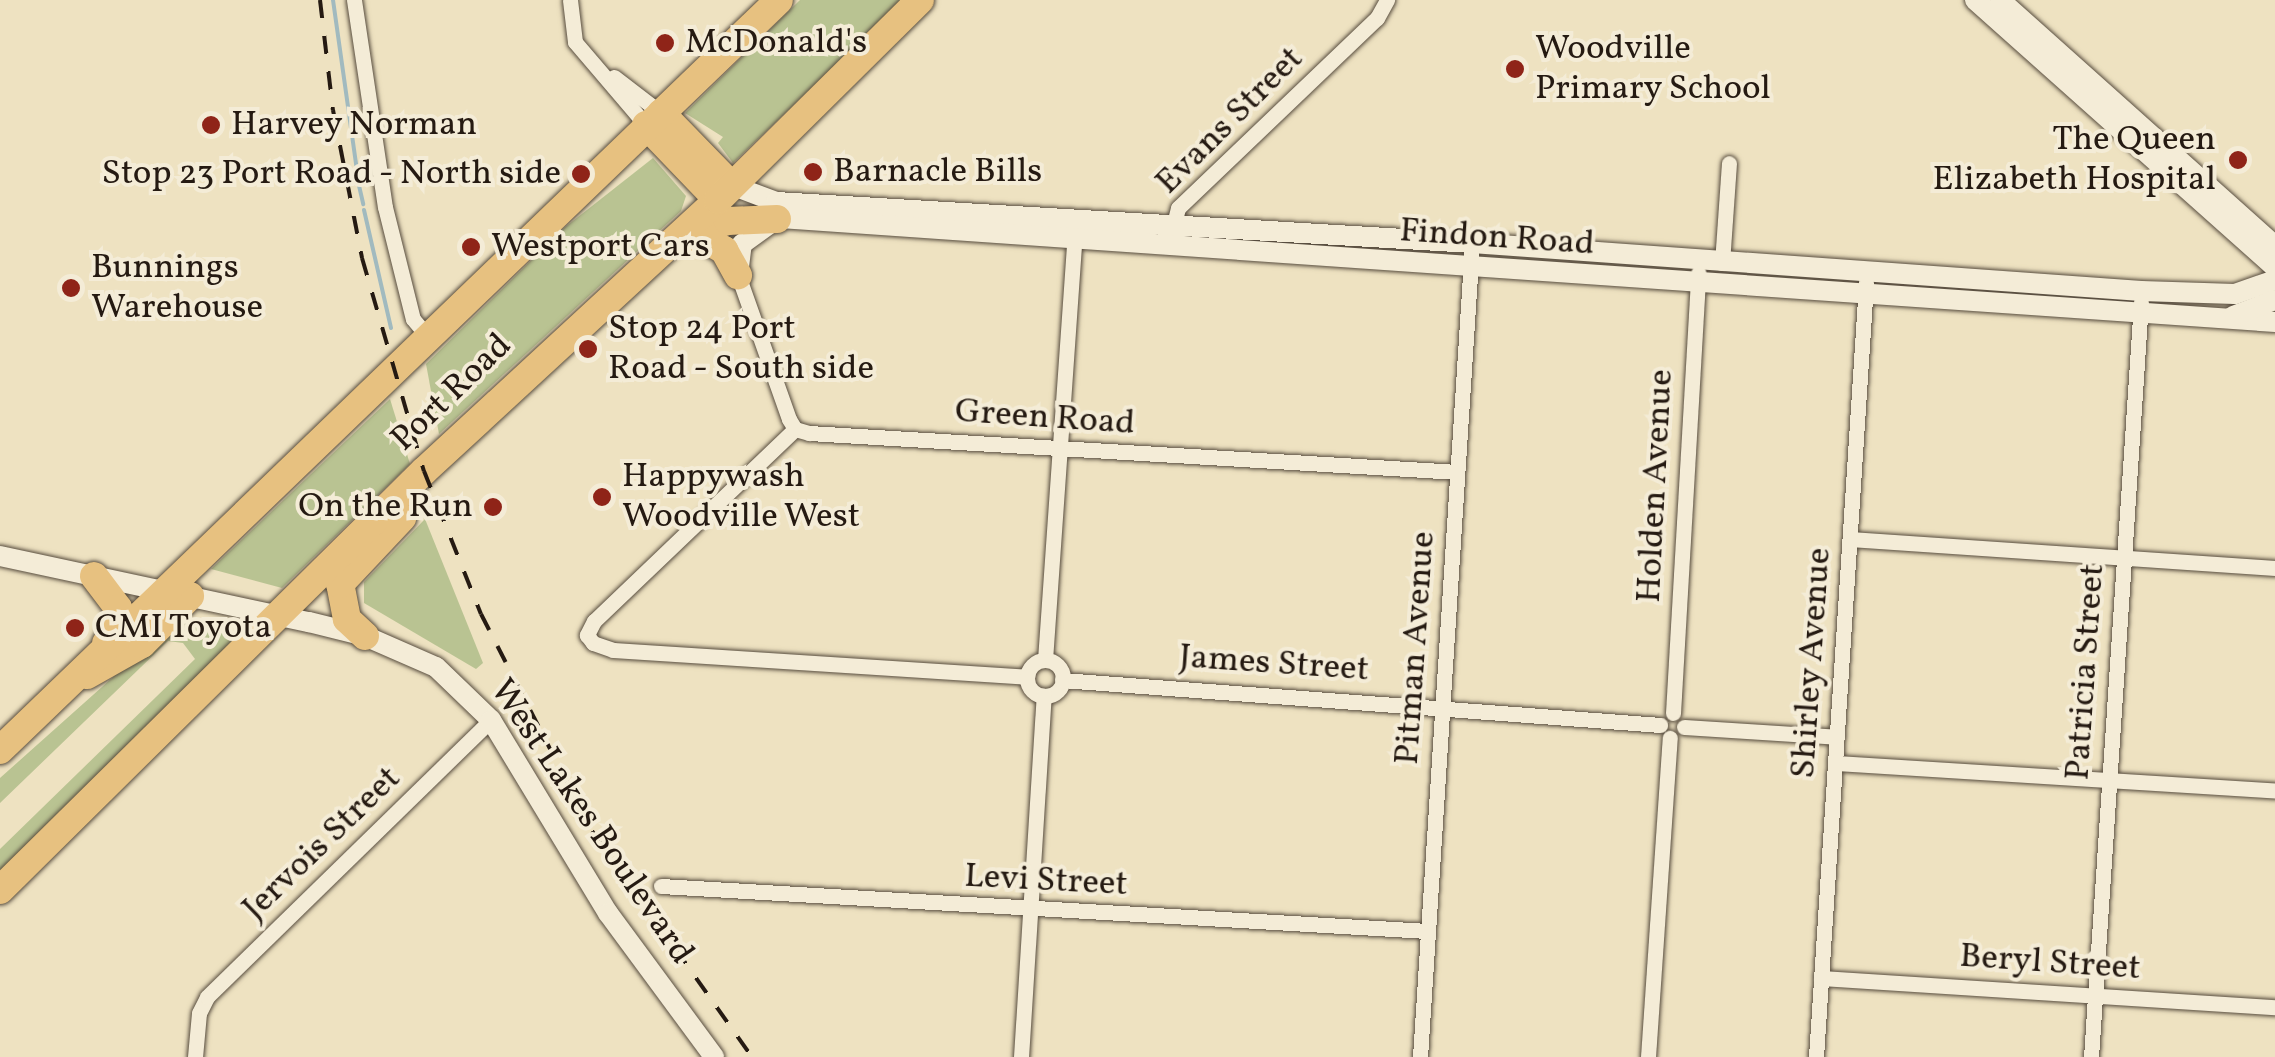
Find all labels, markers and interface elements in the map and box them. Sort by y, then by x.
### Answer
place label: McDonald's [685,22,867,64]
place label: Woodville Primary School [1535,28,1772,110]
marker: McDonald's [654,32,676,54]
street label: Evans Street [1147,38,1313,204]
marker: Woodville Primary School [1504,58,1526,80]
place label: Harvey Norman [231,104,478,146]
marker: Harvey Norman [200,114,222,136]
place label: The Queen Elizabeth Hospital [1932,119,2216,201]
marker: The Queen Elizabeth Hospital [2225,147,2251,173]
place label: Barnacle Bills [833,151,1042,193]
place label: Stop 23 Port Road - North side [100,153,561,195]
marker: Barnacle Bills [802,161,824,183]
marker: Stop 23 Port Road - North side [570,163,592,185]
street label: Findon Road [1398,210,1596,266]
place label: Westport Cars [491,226,710,268]
marker: Westport Cars [460,236,482,258]
place label: Bunnings Warehouse [91,247,263,329]
marker: Bunnings Warehouse [60,277,82,299]
place label: Stop 24 Port Road - South side [608,308,875,390]
street label: Port Road [383,325,521,461]
marker: Stop 24 Port Road - South side [577,338,599,360]
street label: Holden Avenue [1629,368,1683,604]
street label: Green Road [954,391,1136,445]
place label: Happywash Woodville West [622,456,861,538]
place label: On the Run [298,486,473,528]
marker: Happywash Woodville West [591,486,613,508]
marker: On the Run [482,496,504,518]
street label: Pitman Avenue [1387,530,1445,766]
street label: Shirley Avenue [1783,546,1841,780]
street label: Patricia Street [2057,562,2115,782]
place label: CMI Toyota [95,607,273,649]
marker: CMI Toyota [64,617,86,639]
street label: James Street [1178,636,1370,692]
street label: West Lakes Boulevard [480,672,702,972]
street label: Jervois Street [234,758,410,930]
street label: Levi Street [963,856,1129,906]
street label: Beryl Street [1958,936,2142,990]

